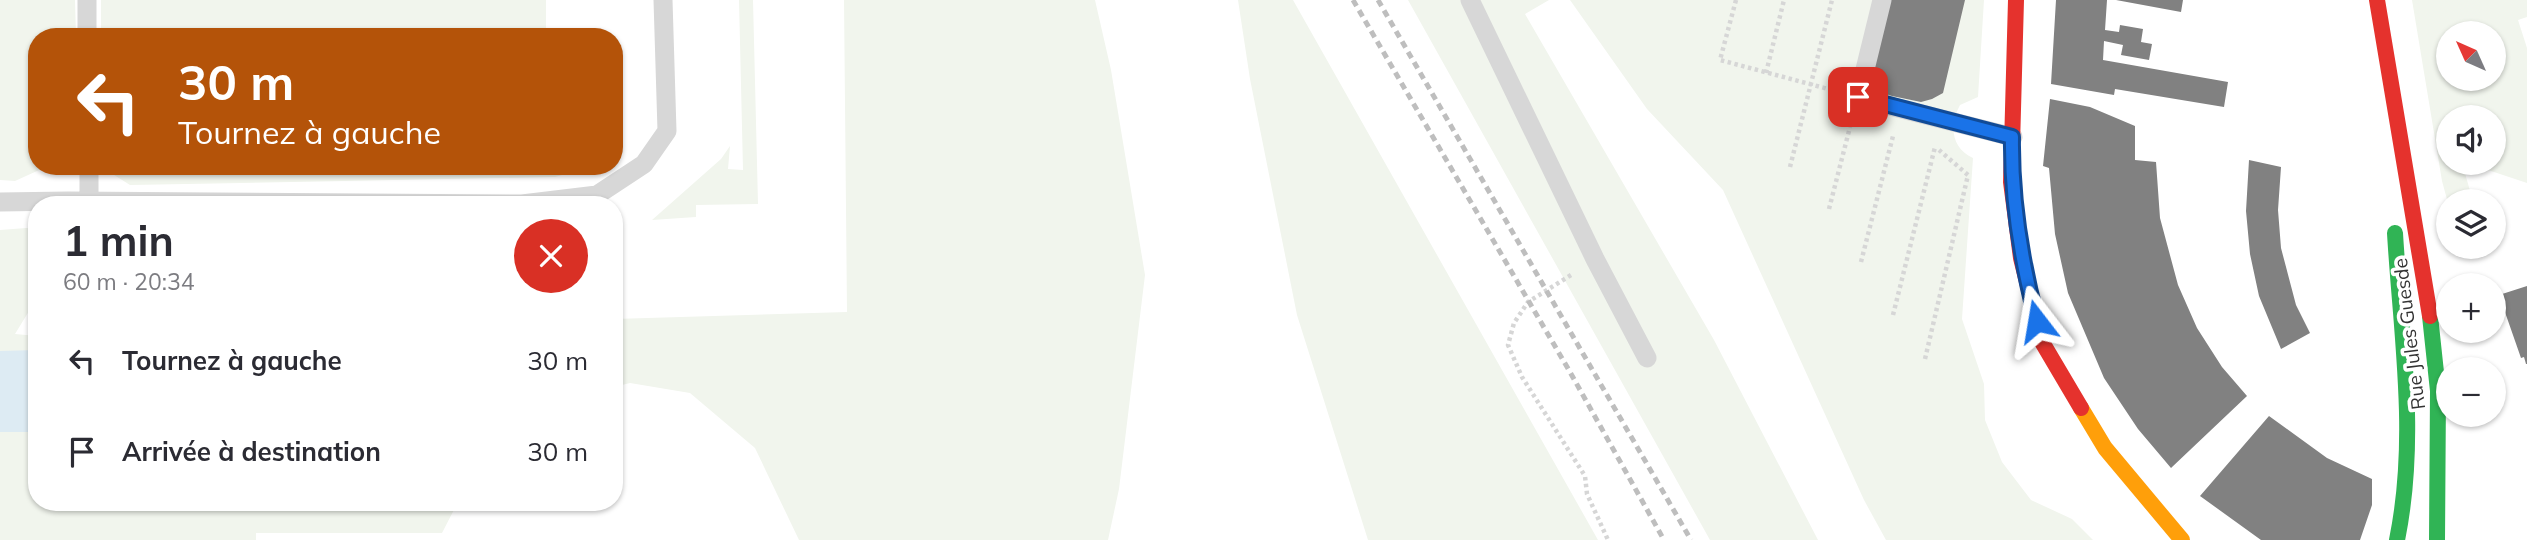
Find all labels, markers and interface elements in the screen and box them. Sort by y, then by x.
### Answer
north arrow [2436,21,2506,91]
map controls [2436,21,2506,427]
text: 30 m [178,51,294,112]
icon: left [63,56,154,147]
pin [1828,67,1888,127]
icon: arrive [1839,78,1877,116]
button: sound [2436,105,2506,175]
text: Tournez à gauche [178,112,441,152]
button: layers [2436,189,2506,259]
text: 1 min [63,214,174,267]
button: close [514,219,588,293]
street label: Rue Jules Guesde [2388,257,2430,411]
text: 60 m · 20:34 [63,267,195,296]
button: + [2436,273,2506,343]
position arrow [2000,284,2074,358]
icon: left [63,342,101,380]
text: Tournez à gauche [122,344,342,377]
text: 30 m [527,344,588,377]
button: − [2436,357,2506,427]
icon: arrive [63,433,101,471]
text: Arrivée à destination [122,435,381,468]
text: 30 m [527,435,588,468]

